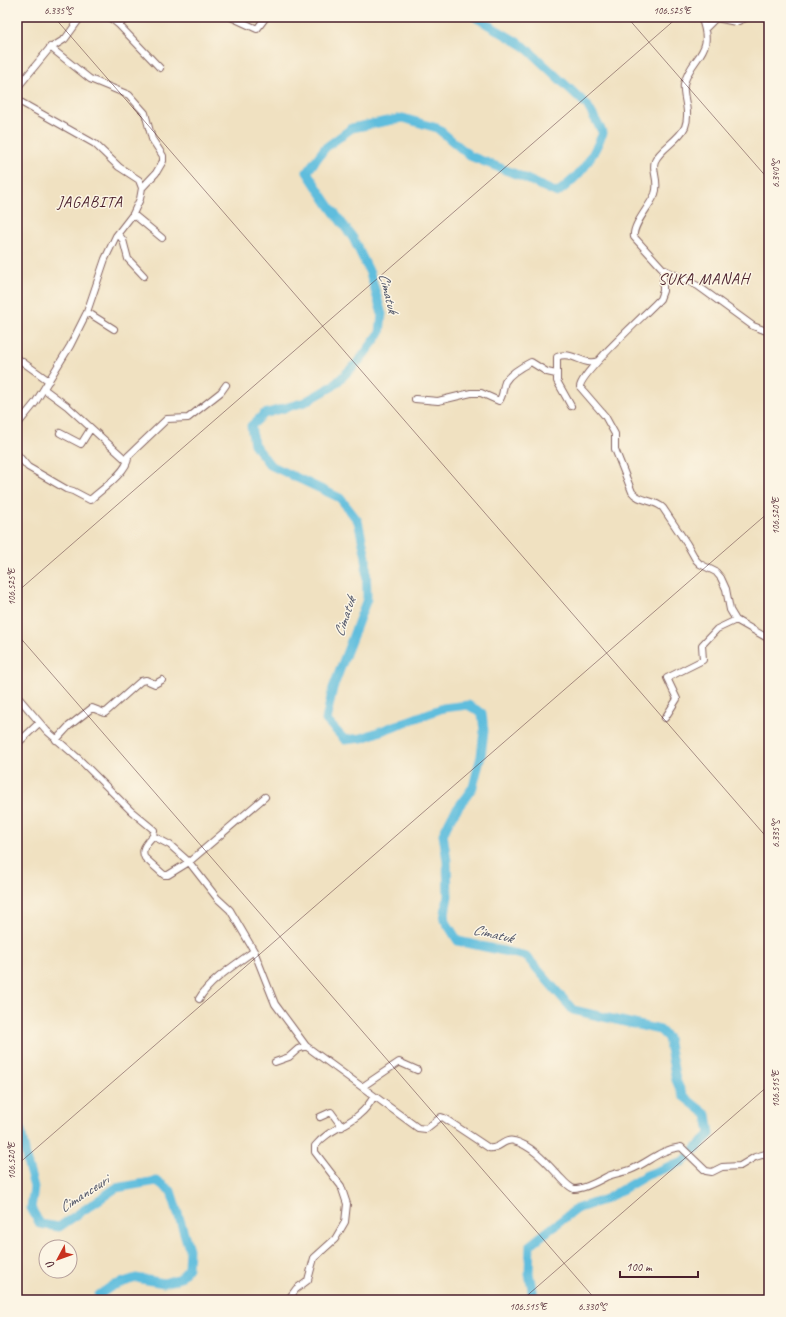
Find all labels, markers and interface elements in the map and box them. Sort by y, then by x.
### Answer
text: 6.335°S [44,4,74,17]
text: 106.525°E [653,4,692,17]
text: 6.340°S [769,158,782,188]
district label: JAGABITA [56,192,123,212]
district label: SUKA MANAH [658,269,752,289]
water label: Cimatuk [374,271,403,318]
text: 106.520°E [769,496,782,535]
text: 106.525°E [5,567,18,606]
water label: Cimatuk [329,592,362,639]
text: 6.335°S [769,818,782,848]
water label: Cimatuk [471,920,518,949]
text: 106.515°E [769,1069,782,1108]
text: 106.520°E [5,1141,18,1180]
water label: Cimanceuri [56,1169,116,1217]
north arrow [38,1239,78,1279]
scale bar [620,1253,698,1279]
text: U [42,1257,57,1272]
text: 100 m [626,1259,653,1275]
text: 106.515°E [509,1300,548,1313]
text: 6.330°S [578,1300,608,1313]

